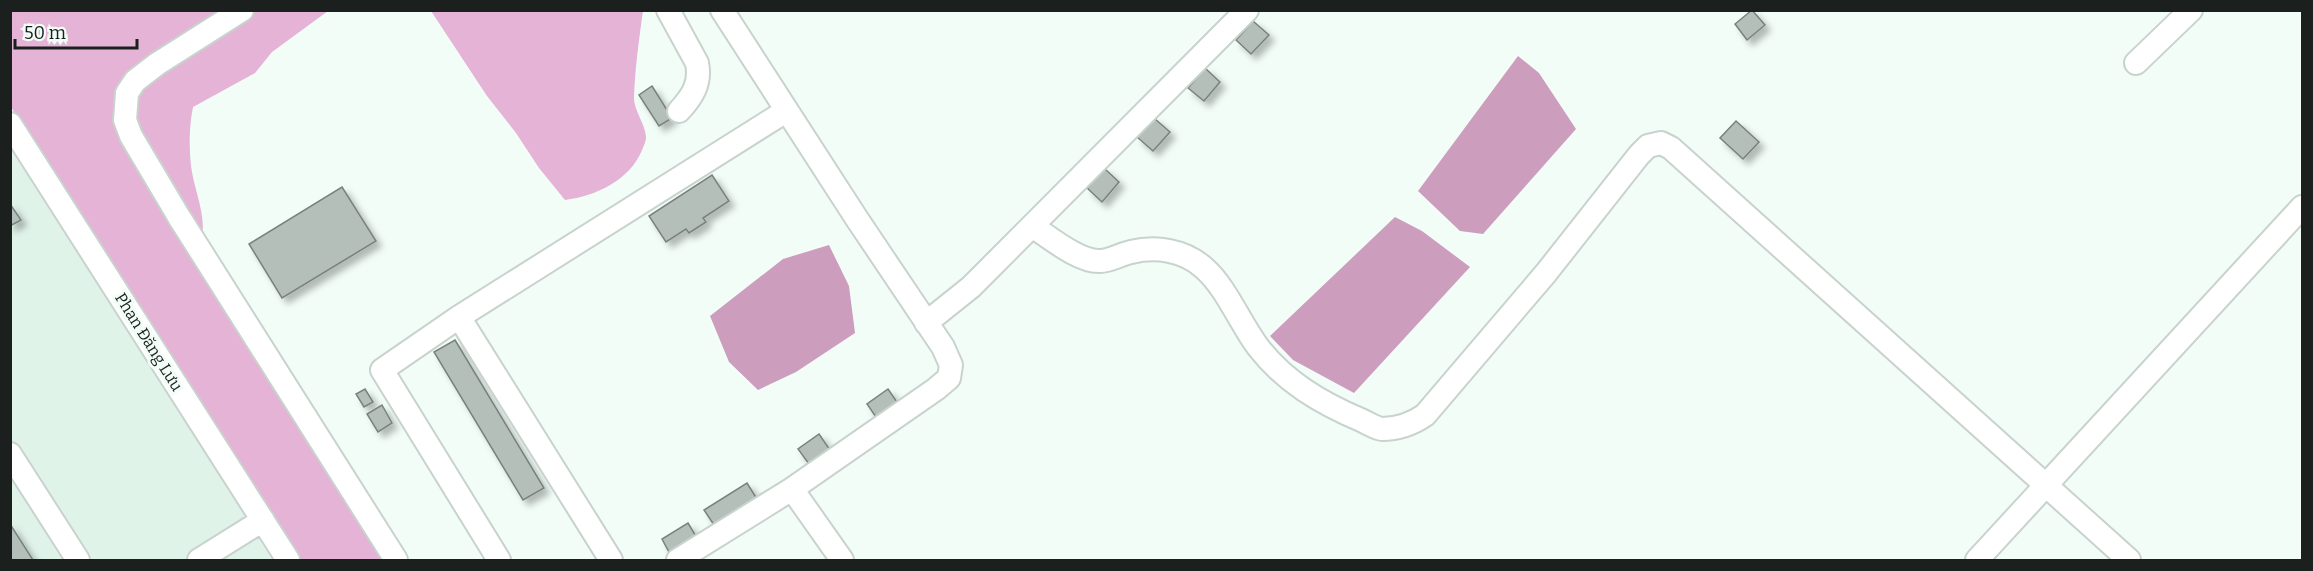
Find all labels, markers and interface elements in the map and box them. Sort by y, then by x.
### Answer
scale bar [15,12,136,50]
text: 50 m [24,22,66,44]
street label: Phan Đăng Lưu [111,289,187,395]

